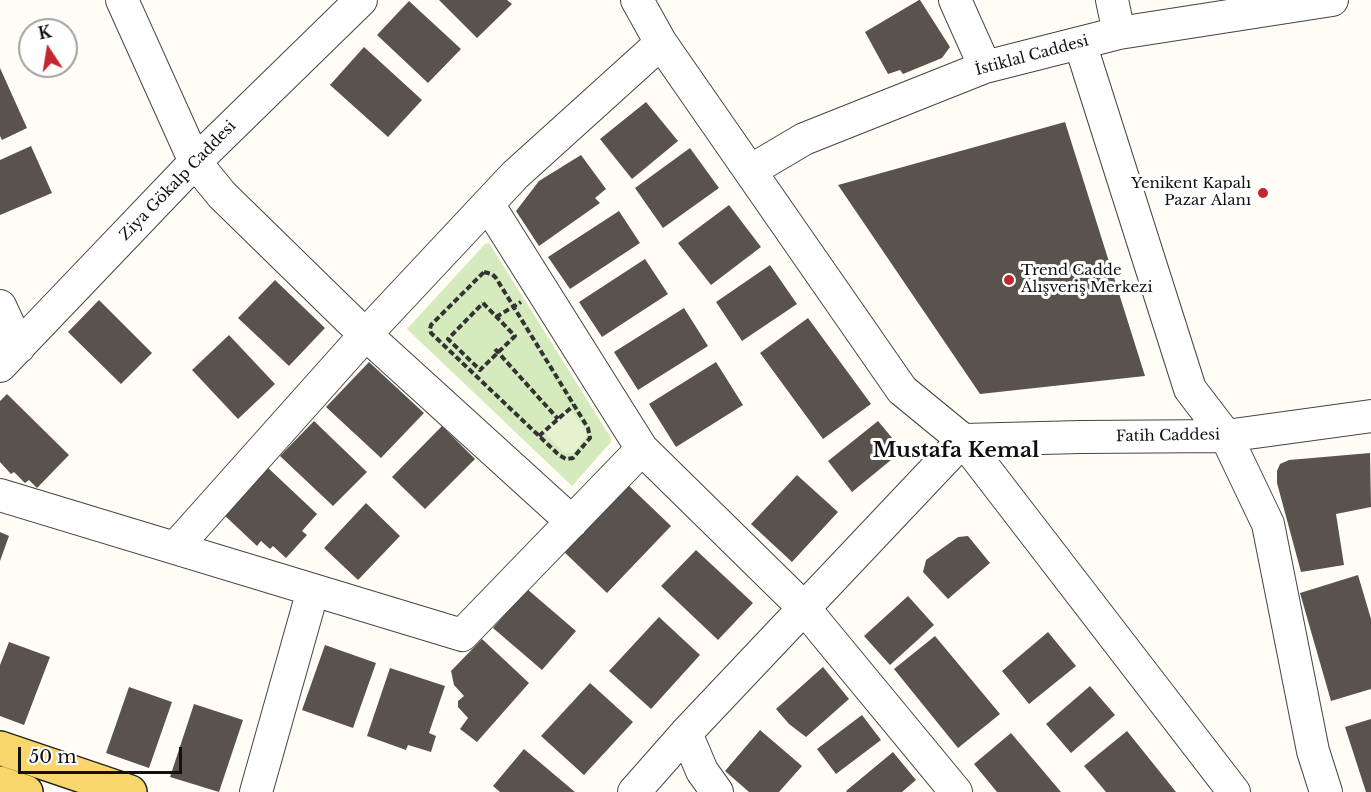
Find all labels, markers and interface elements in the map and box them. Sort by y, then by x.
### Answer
north arrow [18,18,78,78]
text: K [36,21,53,43]
street label: İstiklal Caddesi [973,32,1091,80]
street label: Ziya Gökalp Caddesi [116,117,240,245]
place label: Yenikent Kapalı Pazar Alanı [1131,175,1251,210]
marker: Yenikent Kapalı Pazar Alanı [1256,186,1270,200]
place label: Trend Cadde Alışveriş Merkezi [1021,262,1153,297]
marker: Trend Cadde Alışveriş Merkezi [1002,273,1016,287]
street label: Fatih Caddesi [1116,426,1220,446]
district label: Mustafa Kemal [872,438,1040,464]
scale bar [21,735,184,773]
text: 50 m [29,746,77,768]

